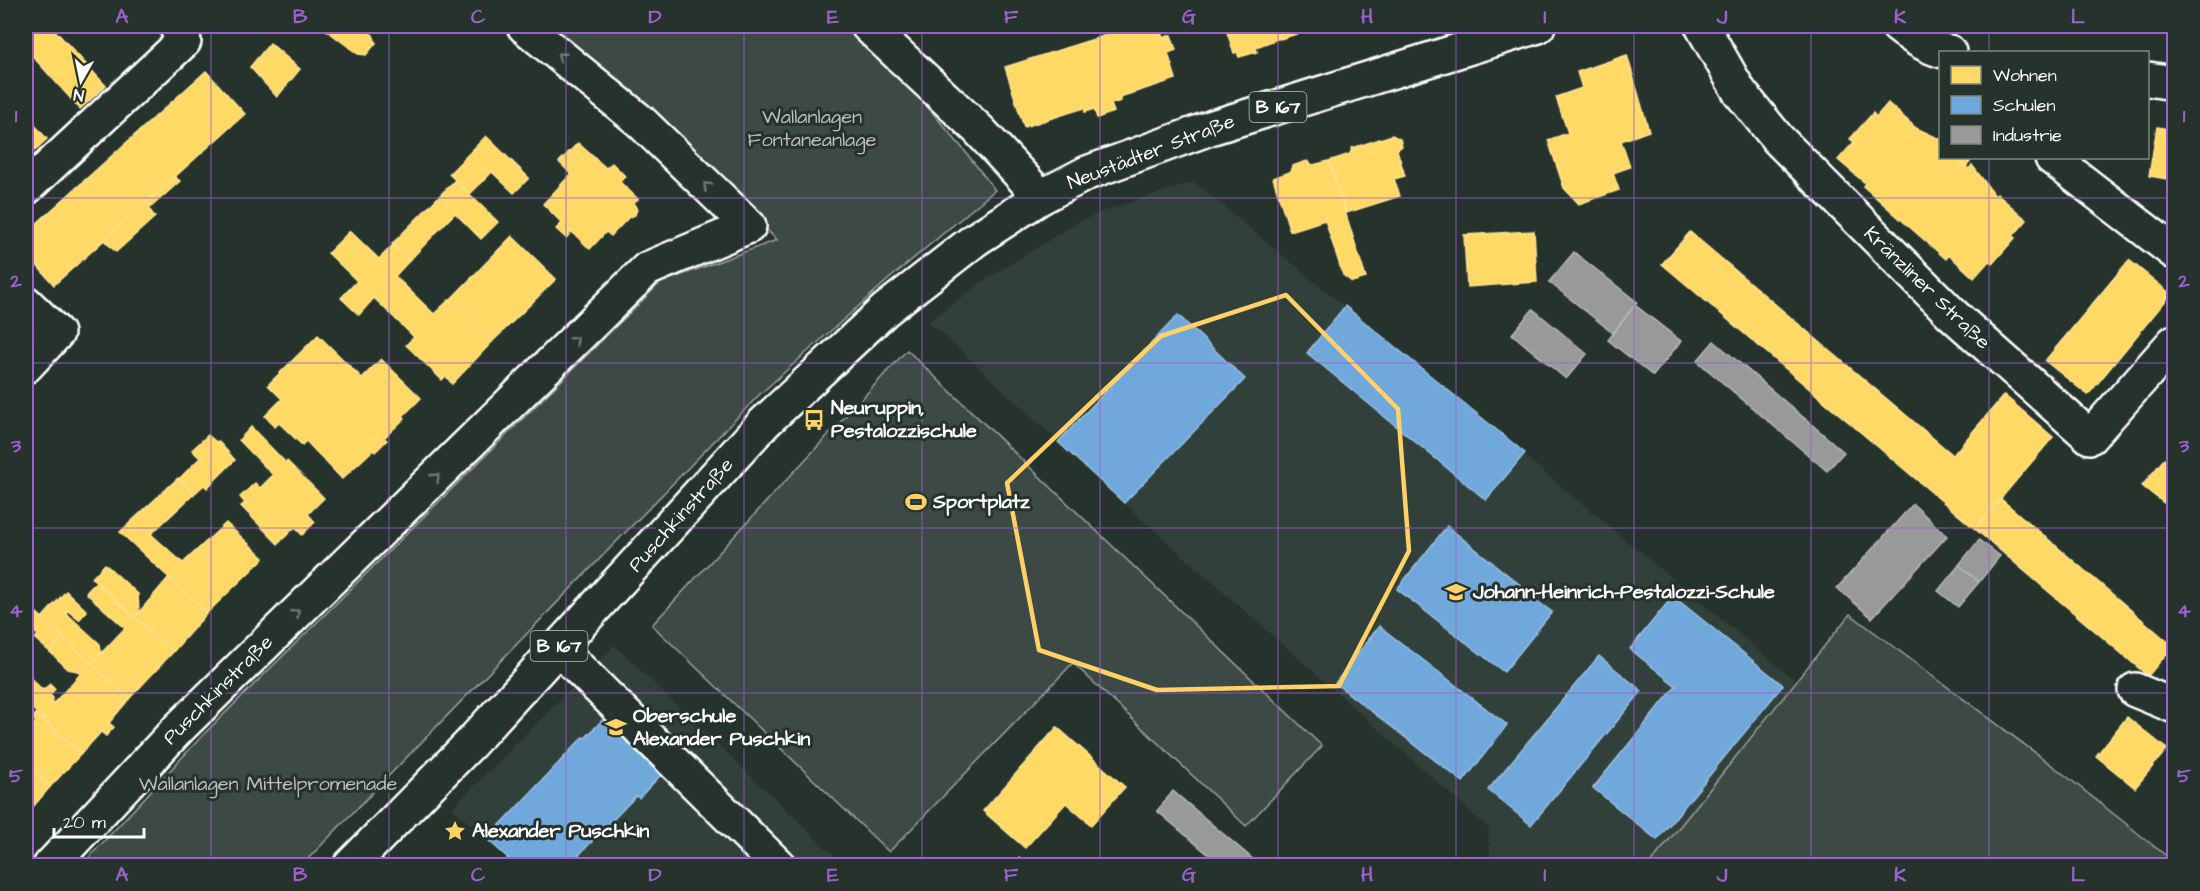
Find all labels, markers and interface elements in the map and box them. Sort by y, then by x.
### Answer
text: A [116,3,129,31]
text: B [293,3,308,31]
text: C [471,3,486,31]
text: D [649,3,662,31]
text: E [827,3,839,31]
text: F [1004,3,1019,31]
text: G [1182,3,1196,31]
text: H [1361,3,1373,31]
text: I [1543,3,1547,31]
text: J [1716,3,1728,31]
text: K [1894,3,1907,31]
text: L [2071,3,2085,31]
north arrow [51,51,111,111]
legend [1939,51,2149,159]
one-way arrow [557,53,568,64]
text: Wohnen [1993,63,2057,88]
text: N [72,83,85,106]
road number: B 167 [1250,92,1306,122]
text: Schulen [1993,93,2056,118]
text: 1 [15,102,18,130]
text: 1 [2183,102,2186,130]
park label: Wallanlagen Fontaneanlage [748,103,877,155]
street label: Neustädter Straße [1063,107,1239,197]
text: Industrie [1993,123,2062,148]
one-way arrow [703,182,714,193]
street label: Kränzliner Straße [1857,220,1997,356]
text: 2 [9,267,22,295]
text: 2 [2177,267,2190,295]
one-way arrow [567,337,578,348]
place label: Neuruppin, Pestalozzischule [831,394,977,445]
bus stop icon: Neuruppin, Pestalozzischule [802,408,826,432]
text: 3 [10,432,22,460]
text: 3 [2178,432,2190,460]
street label: Puschkinstraße [622,452,740,578]
one-way arrow [428,474,439,485]
place label: Sportplatz [932,488,1031,516]
sports icon: Sportplatz [904,490,928,514]
place label: Johann-Heinrich-Pestalozzi-Schule [1472,578,1775,606]
school or university icon: Johann-Heinrich-Pestalozzi-Schule [1444,580,1468,604]
text: 4 [9,597,23,625]
text: 4 [2177,597,2191,625]
one-way arrow [289,610,300,621]
street label: Puschkinstraße [157,629,279,751]
road number: B 167 [530,631,588,661]
place label: Oberschule Alexander Puschkin [633,702,810,753]
school or university icon: Oberschule Alexander Puschkin [604,715,628,739]
text: 5 [9,762,24,790]
text: 5 [2177,762,2192,790]
park label: Wallanlagen Mittelpromenade [139,770,398,799]
scale bar [54,801,144,839]
text: 20 m [63,810,106,835]
place label: Alexander Puschkin [472,817,649,845]
place icon: Alexander Puschkin [443,819,467,843]
text: A [116,861,129,889]
text: B [293,861,308,889]
text: C [471,861,486,889]
text: D [649,861,662,889]
text: E [827,861,839,889]
text: F [1004,861,1019,889]
text: G [1182,861,1196,889]
text: H [1361,861,1373,889]
text: I [1543,861,1547,889]
text: J [1716,861,1728,889]
text: K [1894,861,1907,889]
text: L [2071,861,2085,889]

